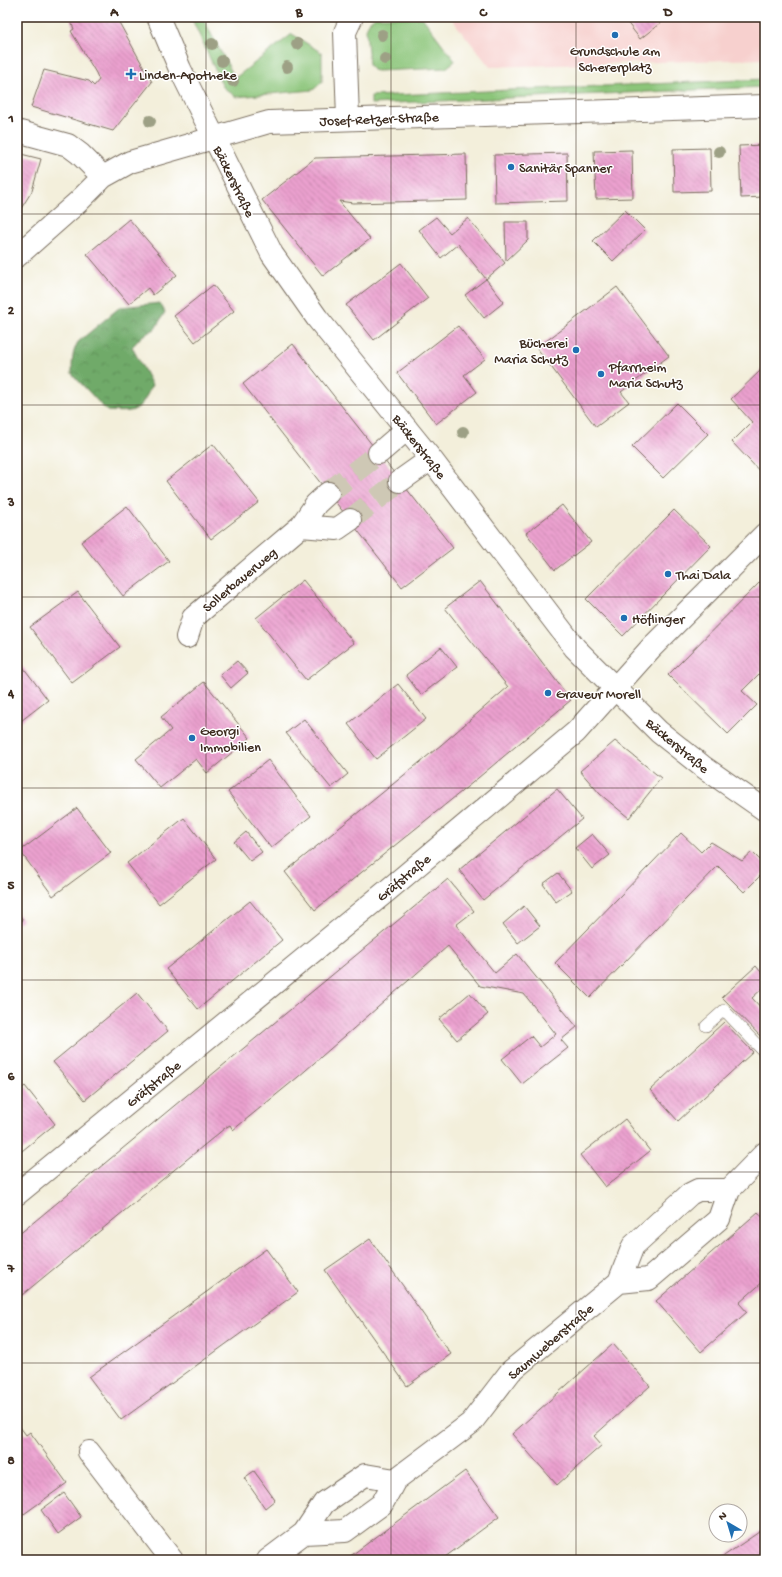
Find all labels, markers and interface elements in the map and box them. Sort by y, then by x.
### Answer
text: A [109,6,119,21]
text: B [295,6,304,21]
text: C [478,6,488,21]
text: D [663,6,673,21]
marker: Grundschule am Schererplatz [610,30,620,40]
place label: Grundschule am Schererplatz [570,44,660,77]
place label: Linden-Apotheke [139,68,237,85]
marker: Linden-Apotheke [126,69,136,79]
street label: Josef-Retzer-Straße [319,110,440,131]
text: 1 [7,112,14,127]
street label: Bäckerstraße [208,143,258,221]
place label: Sanitär Spanner [519,161,612,178]
marker: Sanitär Spanner [506,162,516,172]
text: 2 [8,304,15,319]
place label: Bücherei Maria Schutz [494,336,569,369]
marker: Bücherei Maria Schutz [571,345,581,355]
place label: Pfarrheim Maria Schutz [608,360,684,393]
marker: Pfarrheim Maria Schutz [596,369,606,379]
street label: Bäckerstraße [387,411,449,484]
text: 3 [7,496,15,511]
street label: Sollerbauerweg [200,545,281,617]
place label: Thai Dala [675,568,732,585]
marker: Thai Dala [663,569,673,579]
place label: Höflinger [632,612,685,629]
marker: Höflinger [619,613,629,623]
text: 4 [7,687,15,702]
place label: Graveur Morell [556,687,641,704]
marker: Graveur Morell [543,688,553,698]
street label: Bäckerstraße [640,715,712,779]
place label: Georgi Immobilien [200,724,261,757]
marker: Georgi Immobilien [187,733,197,743]
street label: Gräfstraße [374,851,436,906]
text: 5 [8,879,15,894]
street label: Gräfstraße [124,1057,186,1112]
text: 6 [8,1070,15,1085]
text: 7 [7,1262,16,1277]
street label: Saumweberstraße [505,1301,598,1385]
text: 8 [7,1454,15,1469]
north arrow [708,1503,748,1543]
text: N [717,1510,730,1524]

